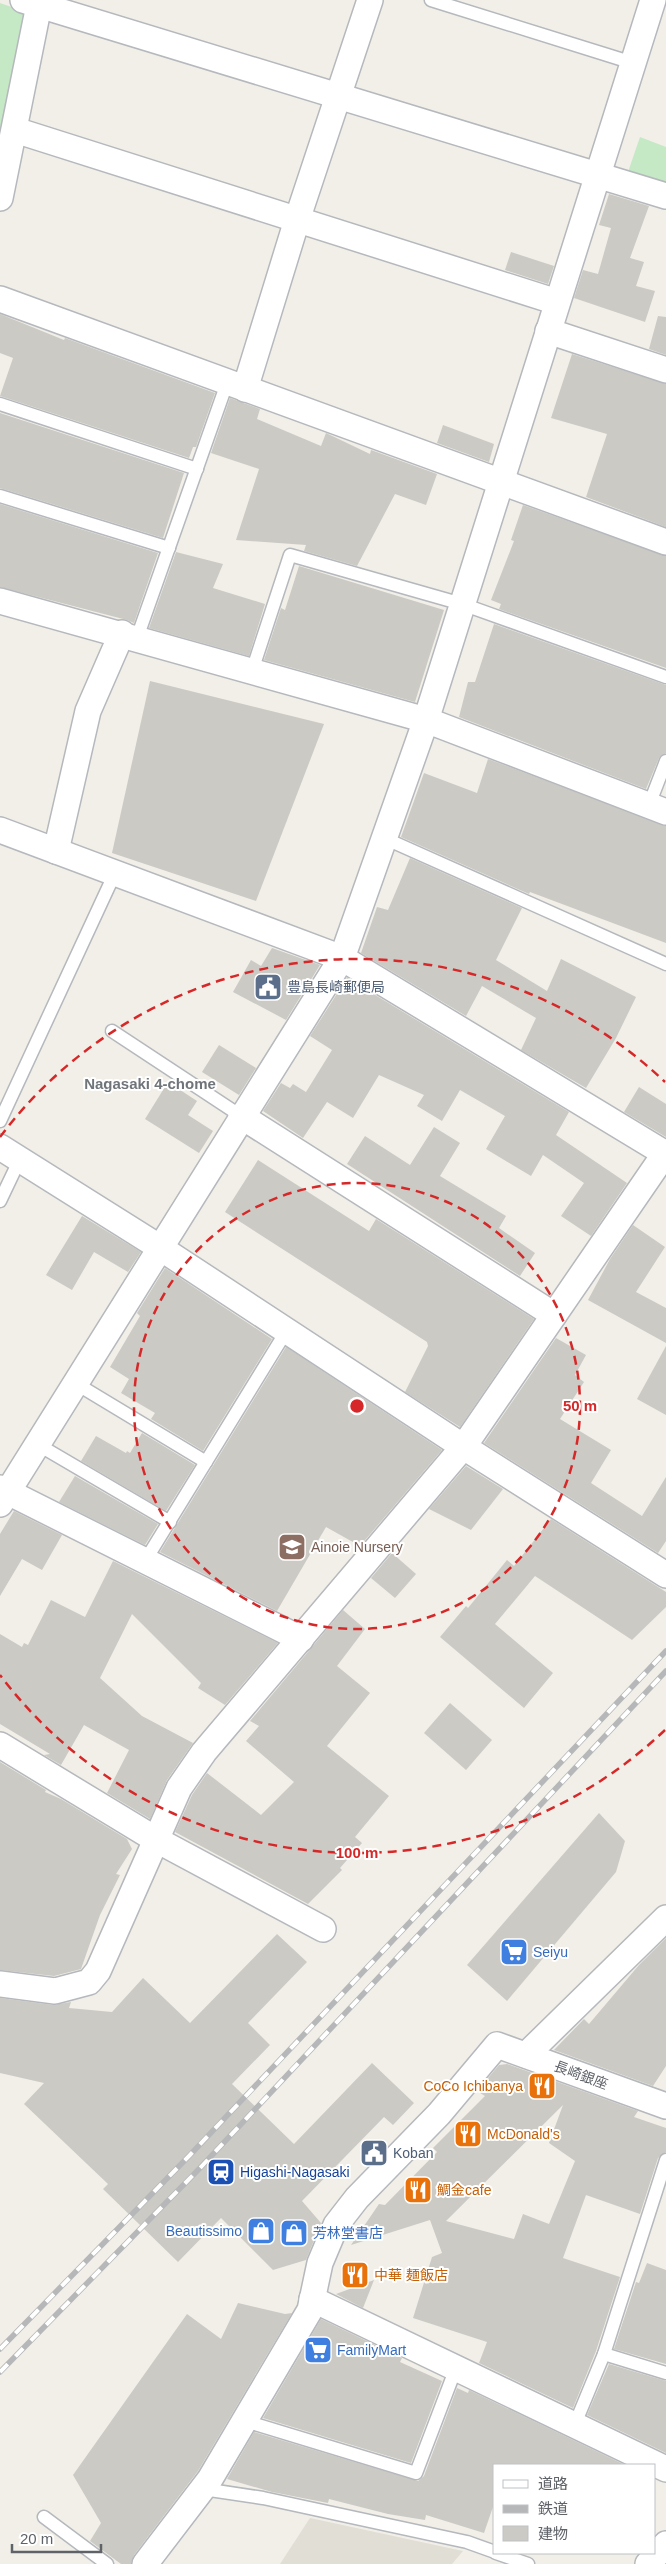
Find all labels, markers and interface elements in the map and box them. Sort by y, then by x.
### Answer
public building icon: 豊島長崎郵便局 [253,972,283,1002]
place label: 豊島長崎郵便局 [287,979,385,995]
district label: Nagasaki 4-chome [84,1075,216,1092]
centre of rings [348,1397,366,1415]
text: 50 m [563,1397,597,1414]
school or university icon: Ainoie Nursery [277,1532,307,1562]
place label: Ainoie Nursery [311,1539,403,1555]
text: 100 m [336,1844,378,1861]
supermarket icon: Seiyu [499,1937,529,1967]
place label: Seiyu [533,1944,568,1960]
street label: 長崎銀座 [552,2058,610,2092]
restaurant icon: CoCo Ichibanya [527,2071,557,2101]
place label: CoCo Ichibanya [423,2078,523,2094]
restaurant icon: McDonald's [453,2119,483,2149]
place label: McDonald's [487,2126,560,2142]
public building icon: Koban [359,2138,389,2168]
place label: Koban [393,2145,433,2161]
station icon: Higashi-Nagasaki [206,2157,236,2187]
place label: Higashi-Nagasaki [240,2164,350,2180]
restaurant icon: 鯛金cafe [403,2175,433,2205]
place label: 鯛金cafe [437,2182,492,2198]
shop icon: Beautissimo [246,2216,276,2246]
shop icon: 芳林堂書店 [279,2218,309,2248]
place label: Beautissimo [166,2223,242,2239]
place label: 芳林堂書店 [313,2225,383,2241]
restaurant icon: 中華 麺飯店 [340,2260,370,2290]
place label: 中華 麺飯店 [374,2267,448,2283]
supermarket icon: FamilyMart [303,2335,333,2365]
place label: FamilyMart [337,2342,406,2358]
legend [493,2464,656,2554]
text: 道路 [538,2475,568,2492]
text: 鉄道 [538,2500,568,2517]
scale bar [12,2522,101,2554]
text: 建物 [538,2525,568,2542]
text: 20 m [20,2530,53,2547]

